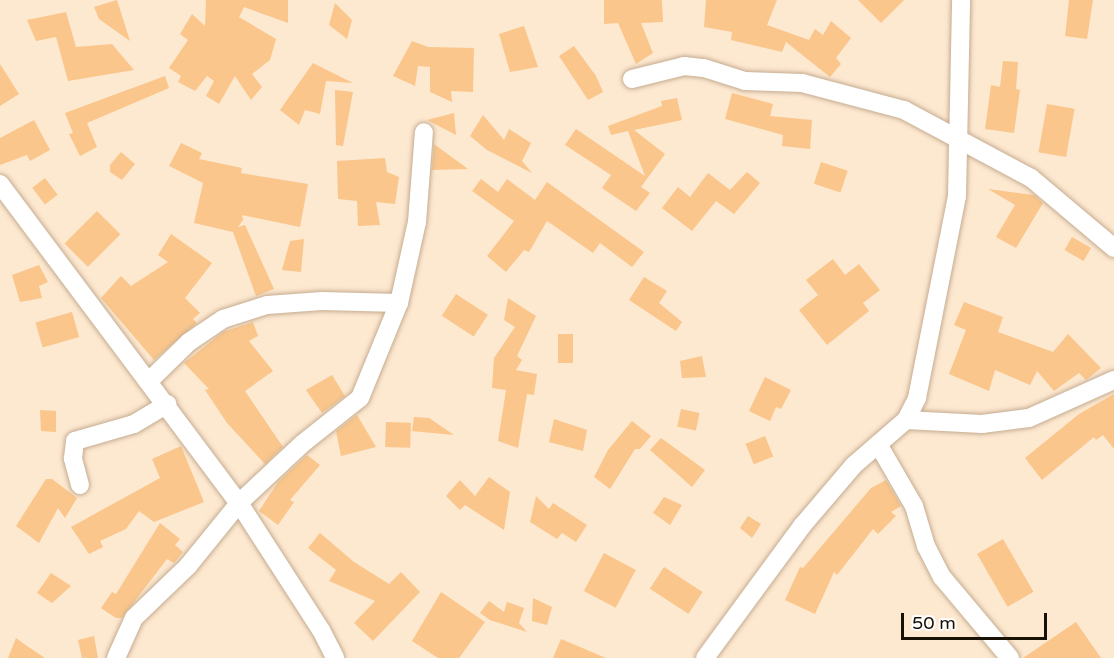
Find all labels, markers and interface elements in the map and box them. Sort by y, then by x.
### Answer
scale bar [904,601,1050,639]
text: 50 m [912,612,956,634]

